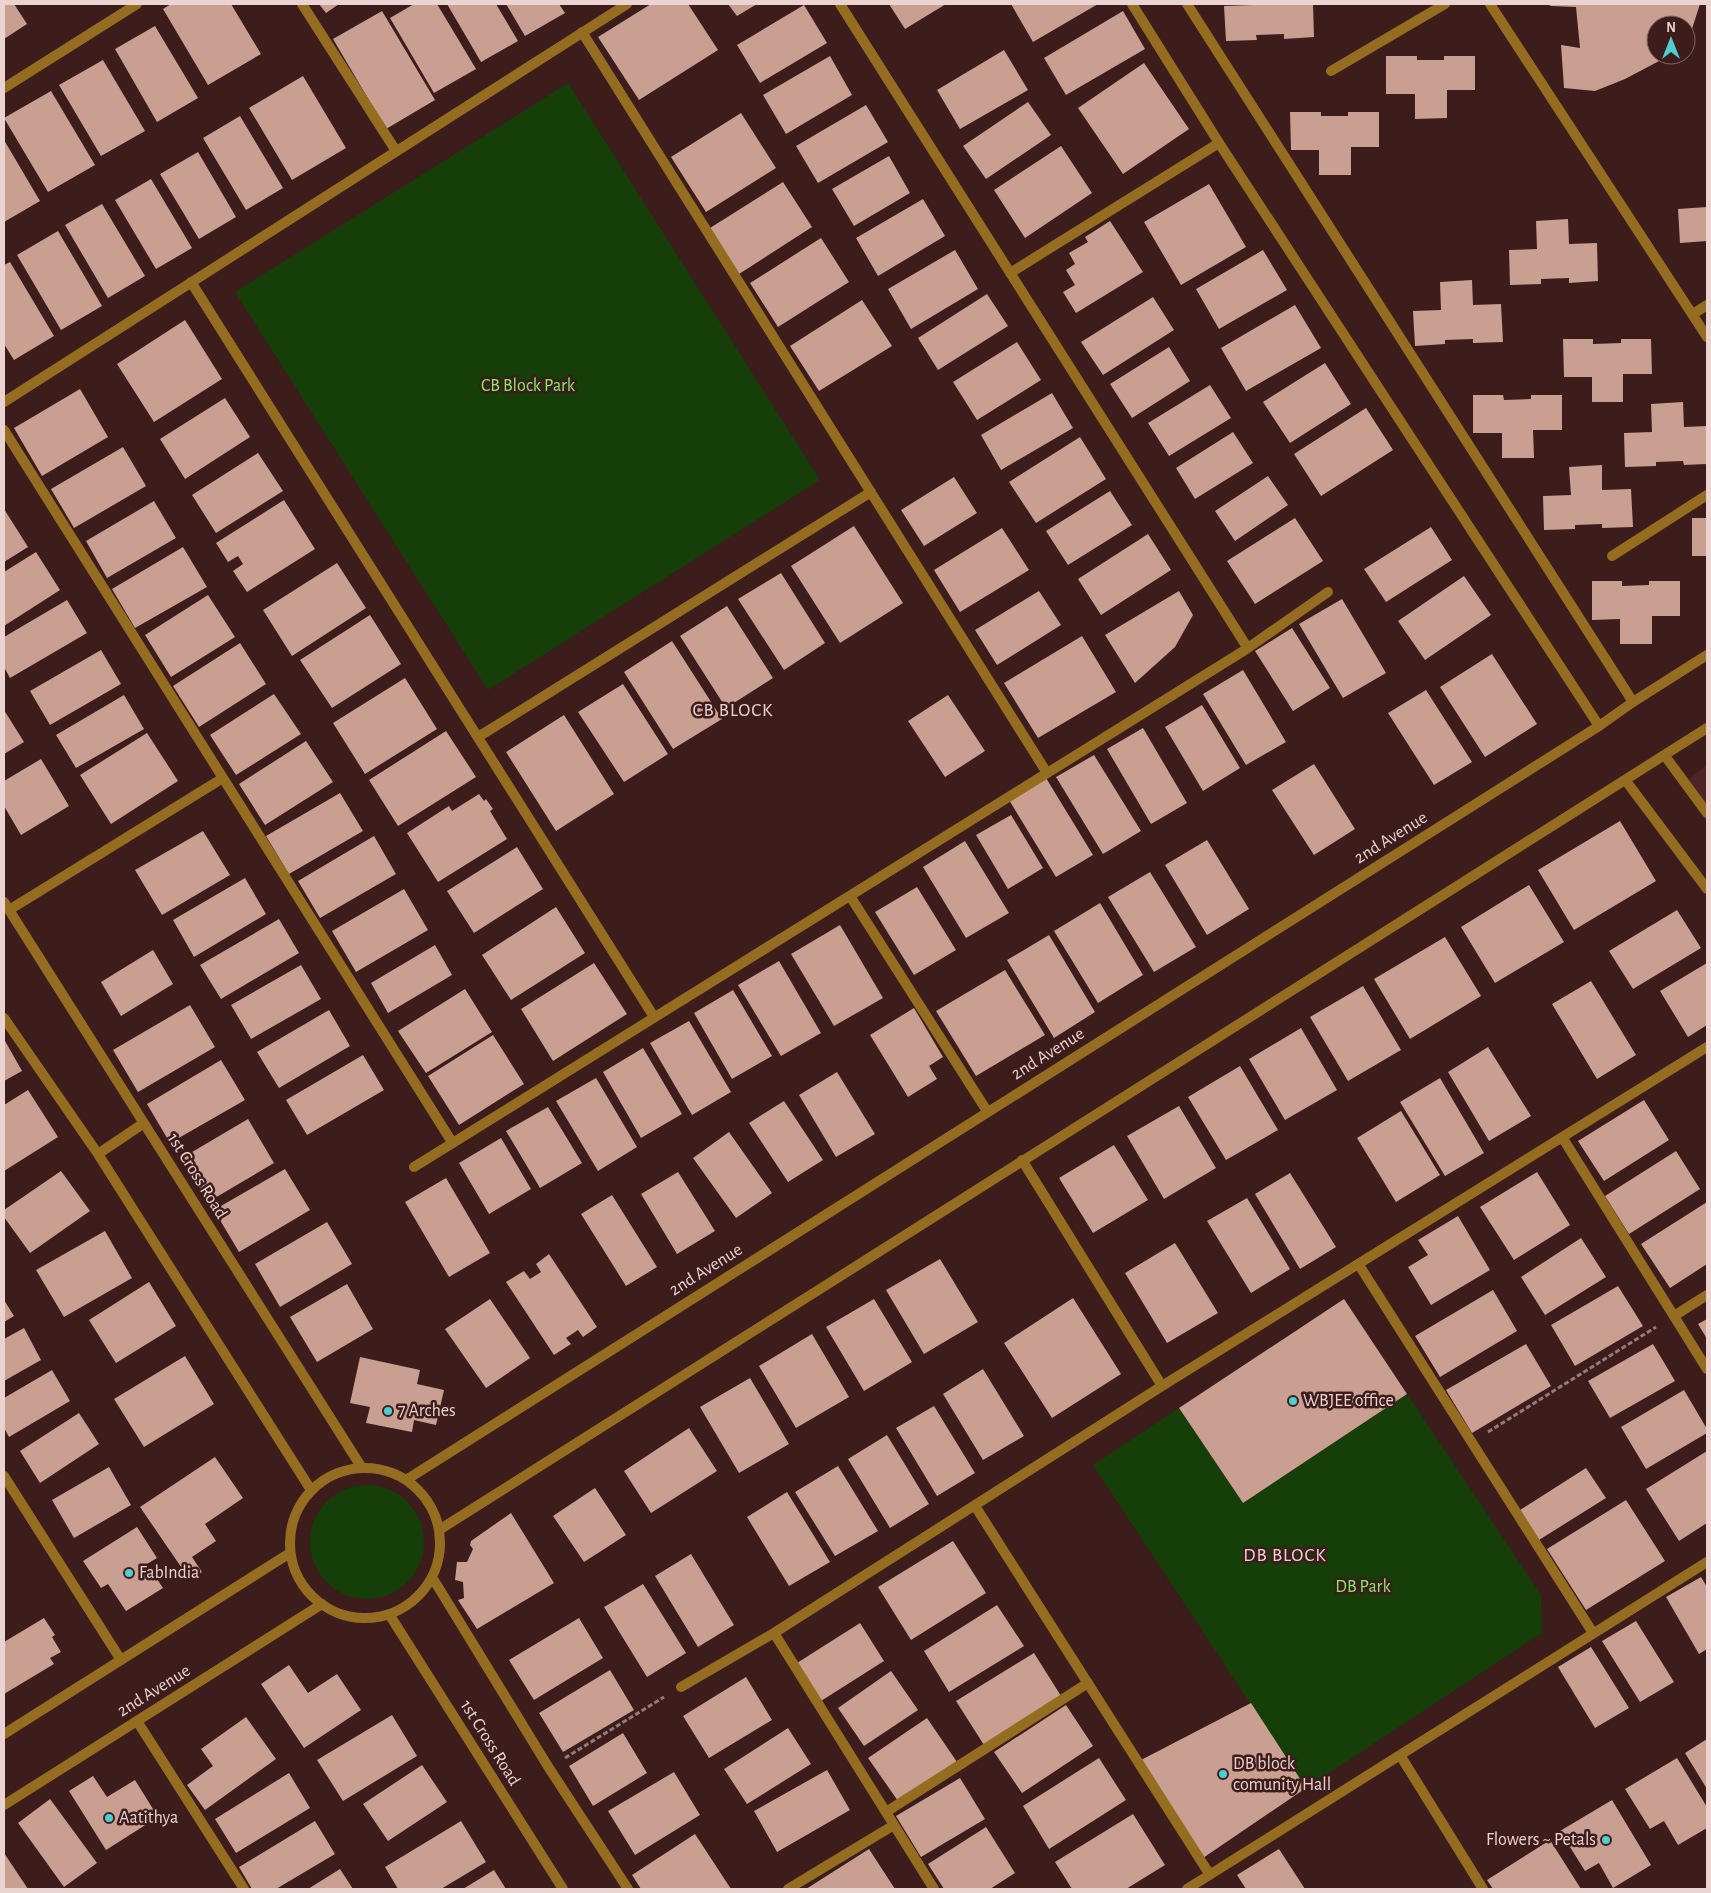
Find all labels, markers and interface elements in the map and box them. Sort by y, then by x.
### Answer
north arrow [1646,15,1696,65]
text: N [1666,21,1676,35]
park label: CB Block Park [481,377,576,395]
district label: CB BLOCK [693,701,774,720]
street label: 2nd Avenue [1351,809,1431,867]
street label: 2nd Avenue [1008,1025,1088,1083]
street label: 1st Cross Road [164,1130,230,1222]
street label: 2nd Avenue [666,1241,746,1299]
place label: WBJEE office [1303,1392,1394,1410]
marker: WBJEE office [1287,1395,1299,1407]
place label: 7 Arches [398,1402,456,1420]
marker: 7 Arches [382,1405,394,1417]
district label: DB BLOCK [1243,1546,1327,1565]
place label: FabIndia [139,1564,199,1582]
marker: FabIndia [123,1567,135,1579]
park label: DB Park [1335,1578,1391,1596]
street label: 2nd Avenue [114,1662,194,1720]
street label: 1st Cross Road [457,1697,523,1789]
place label: DB block comunity Hall [1233,1755,1331,1794]
marker: DB block comunity Hall [1217,1768,1229,1780]
place label: Aatithya [119,1809,178,1827]
marker: Aatithya [103,1812,115,1824]
place label: Flowers ~ Petals [1486,1831,1596,1849]
marker: Flowers ~ Petals [1600,1834,1612,1846]

